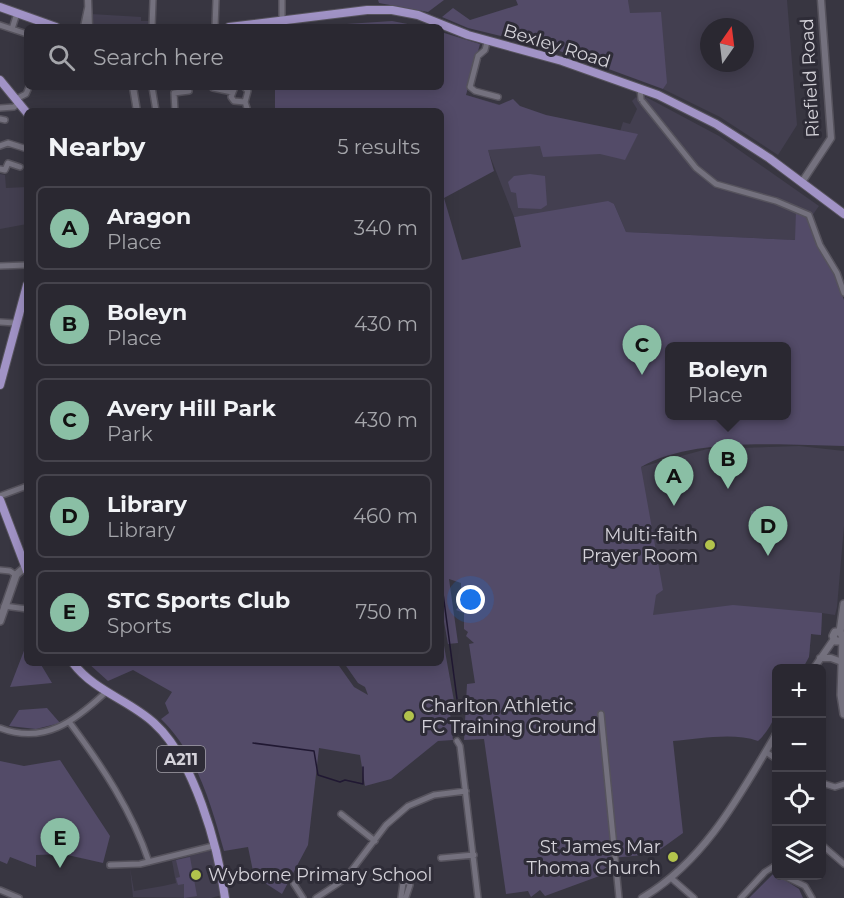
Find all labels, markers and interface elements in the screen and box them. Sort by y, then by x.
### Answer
north arrow [700,18,754,72]
street label: Riefield Road [796,18,824,138]
street label: Bexley Road [501,19,613,73]
search box [24,24,444,90]
icon: search [45,41,78,74]
text: Search here [93,44,224,71]
text: Nearby [48,131,145,163]
text: 5 results [337,135,420,159]
text: Aragon [107,203,191,230]
text: A [62,216,77,240]
text: 340 m [354,216,418,240]
text: Place [107,230,162,254]
text: Boleyn [107,299,187,326]
text: B [62,312,77,336]
text: 430 m [354,312,418,336]
text: Place [107,326,162,350]
pin: C [622,326,662,375]
popup [665,342,791,420]
text: Boleyn [688,356,768,383]
text: Place [688,383,743,407]
text: Avery Hill Park [107,395,276,422]
text: C [62,408,77,432]
text: 430 m [354,408,418,432]
text: Park [107,422,153,446]
pin: B [708,440,748,489]
pin: A [654,456,694,506]
text: Library [107,491,187,518]
text: D [61,504,78,528]
text: 460 m [353,504,418,528]
pin: D [748,506,788,556]
text: Library [107,518,175,542]
place label: Multi-faith Prayer Room [582,524,698,567]
marker: Multi-faith Prayer Room [703,538,717,552]
your location [456,585,485,614]
text: STC Sports Club [107,587,290,614]
text: E [63,600,76,624]
text: 750 m [356,600,418,624]
text: Sports [107,614,172,638]
map controls [772,664,826,880]
button: + [772,664,826,718]
place label: Charlton Athletic FC Training Ground [421,695,597,738]
marker: Charlton Athletic FC Training Ground [402,709,416,723]
button: − [772,718,826,772]
road number: A211 [157,746,205,772]
button: locate [772,772,826,826]
pin: E [40,818,80,868]
button: layers [772,826,826,880]
place label: St James Mar Thoma Church [527,836,661,879]
marker: St James Mar Thoma Church [666,850,680,864]
place label: Wyborne Primary School [208,864,432,886]
marker: Wyborne Primary School [189,868,203,882]

